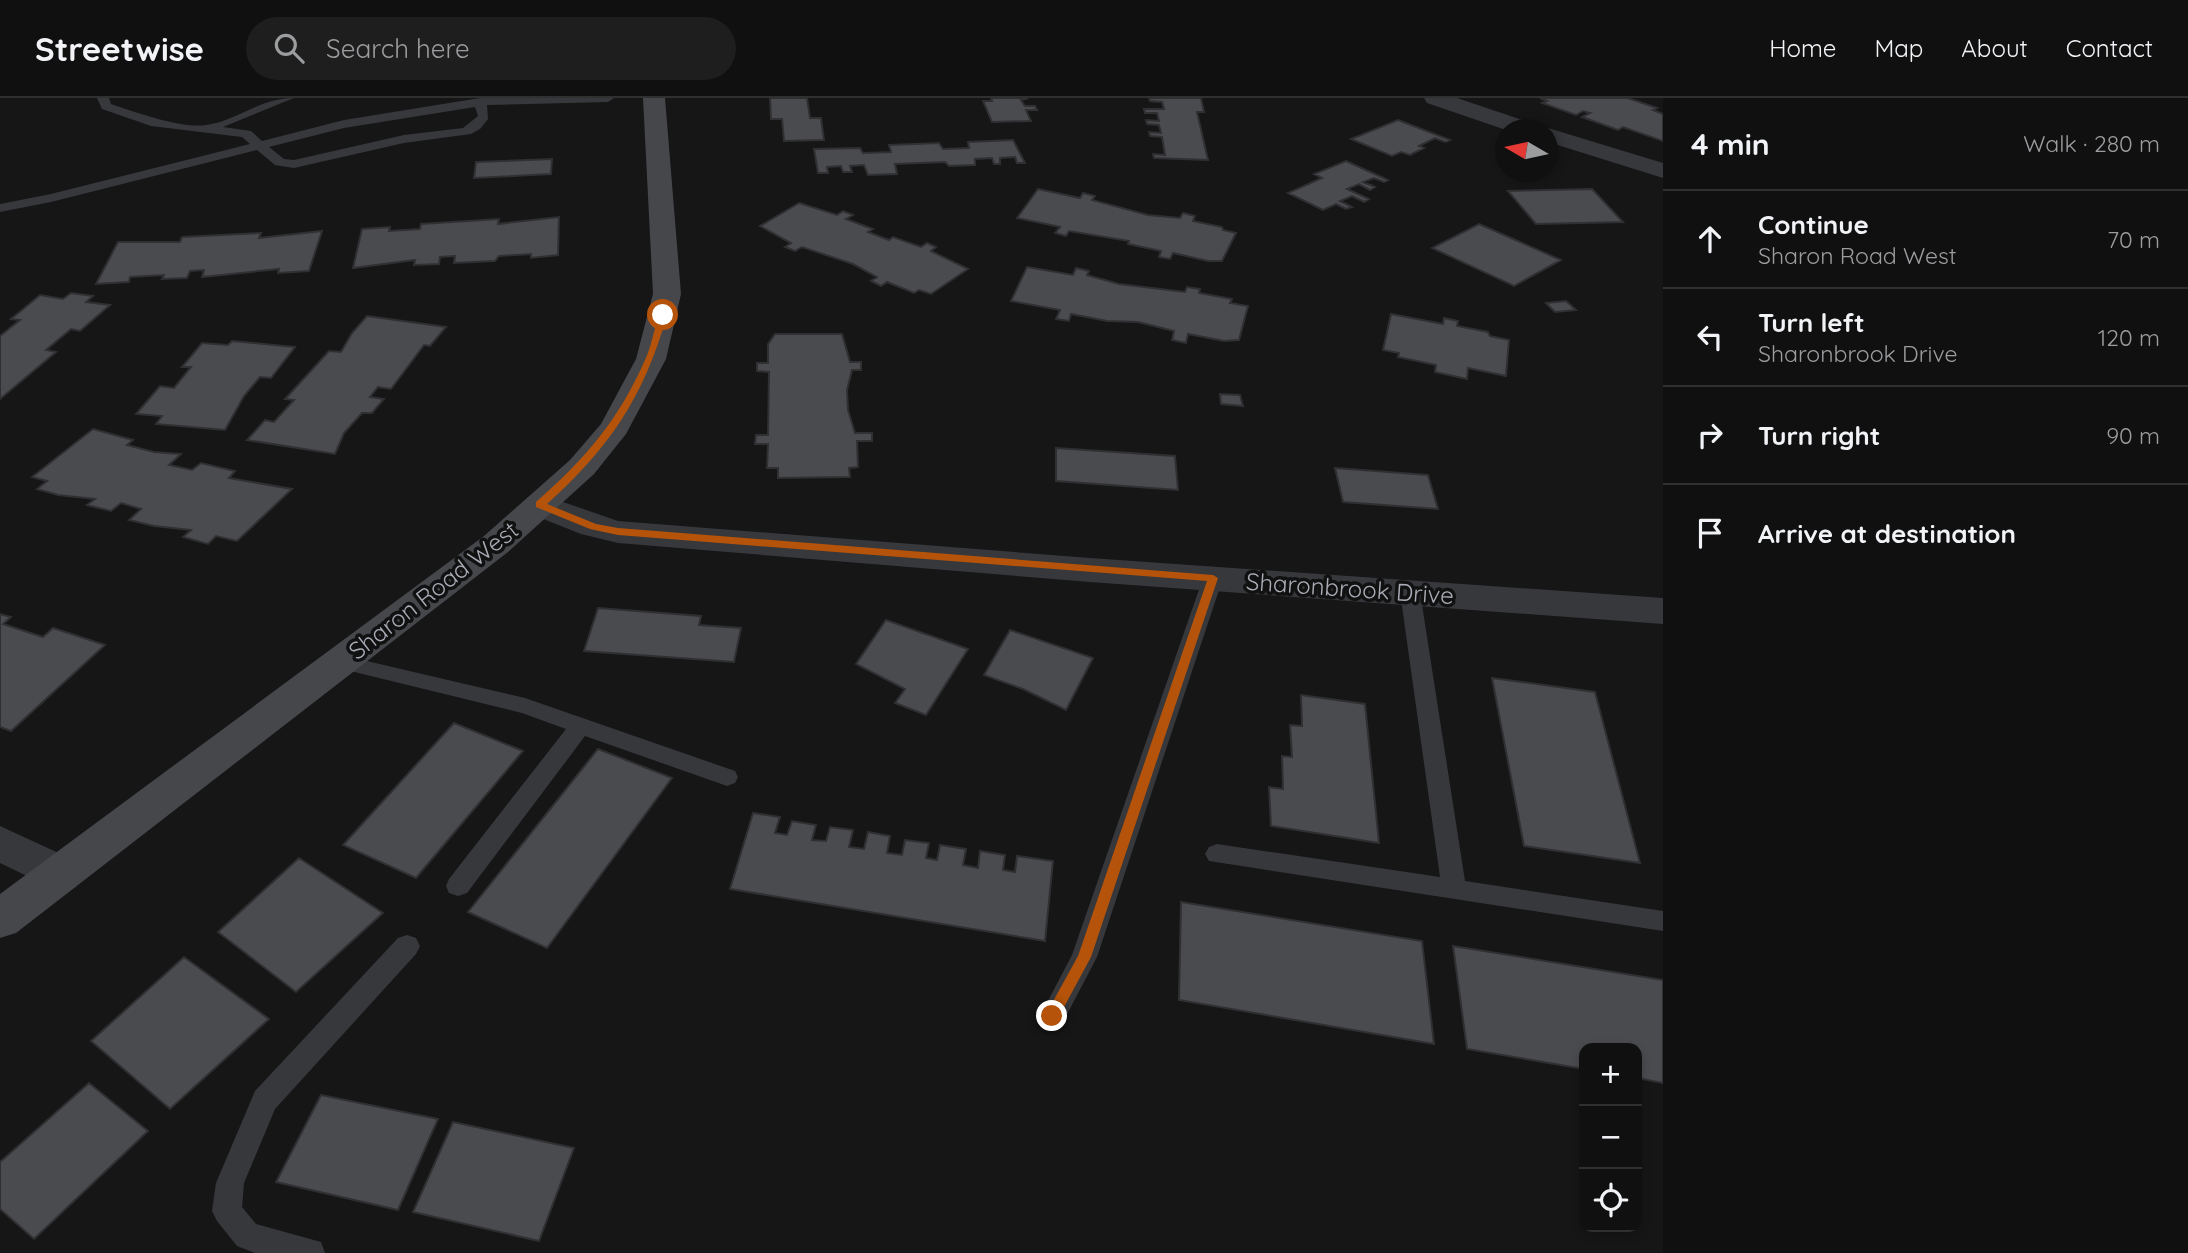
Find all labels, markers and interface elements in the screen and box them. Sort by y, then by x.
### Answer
search box [246,17,736,80]
text: Streetwise [35,28,204,69]
icon: search [270,29,308,67]
text: Search here [326,32,470,65]
text: Home [1769,33,1836,63]
text: Map [1874,33,1923,63]
text: About [1961,33,2028,63]
text: Contact [2066,33,2153,63]
north arrow [1495,119,1558,182]
text: 4 min [1691,125,1770,163]
text: Walk · 280 m [2023,129,2160,158]
text: Continue [1758,208,1869,241]
icon: ahead [1691,220,1729,258]
text: 70 m [2107,225,2160,254]
text: Sharon Road West [1758,241,1957,270]
route start [647,299,678,330]
text: Turn left [1758,306,1865,339]
icon: left [1691,318,1729,356]
text: 120 m [2098,323,2160,352]
text: Sharonbrook Drive [1758,339,1957,368]
icon: right [1691,416,1729,454]
text: Turn right [1758,419,1880,452]
text: 90 m [2106,421,2160,450]
street label: Sharon Road West [342,514,524,666]
icon: arrive [1691,514,1729,552]
text: Arrive at destination [1758,517,2016,550]
street label: Sharonbrook Drive [1245,566,1455,610]
route end [1036,1000,1067,1031]
map controls [1579,1043,1642,1232]
button: + [1579,1043,1642,1106]
button: − [1579,1106,1642,1169]
button: locate [1579,1169,1642,1232]

